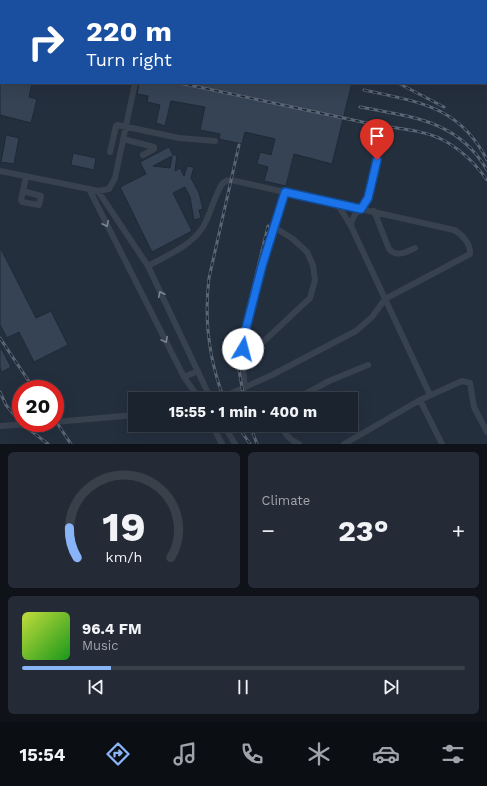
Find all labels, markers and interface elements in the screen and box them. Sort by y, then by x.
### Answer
text: 220 m [86,15,172,48]
icon: right [20,16,72,68]
text: Turn right [86,49,172,70]
pin [360,119,394,160]
icon: arrive [366,125,388,147]
one-way arrow [101,220,109,227]
one-way arrow [158,291,166,298]
position arrow [222,328,264,370]
one-way arrow [160,336,168,343]
speed limit sign: 20 [12,380,64,432]
text: 15:55 · 1 min · 400 m [169,403,317,421]
text: Climate [262,493,310,508]
text: 19 [102,502,146,551]
text: 23° [338,513,389,548]
text: − [262,518,275,543]
text: + [452,518,465,543]
text: km/h [105,549,142,565]
text: 96.4 FM [82,620,142,638]
text: Music [82,638,119,653]
icon: previous [85,676,107,698]
icon: pause [232,676,254,698]
icon: next [380,676,402,698]
icon: directions [104,740,132,768]
icon: music [171,740,199,768]
icon: phone [238,740,266,768]
icon: climate [305,740,333,768]
icon: car [372,740,400,768]
icon: filters [439,740,467,768]
text: 15:54 [20,744,65,765]

